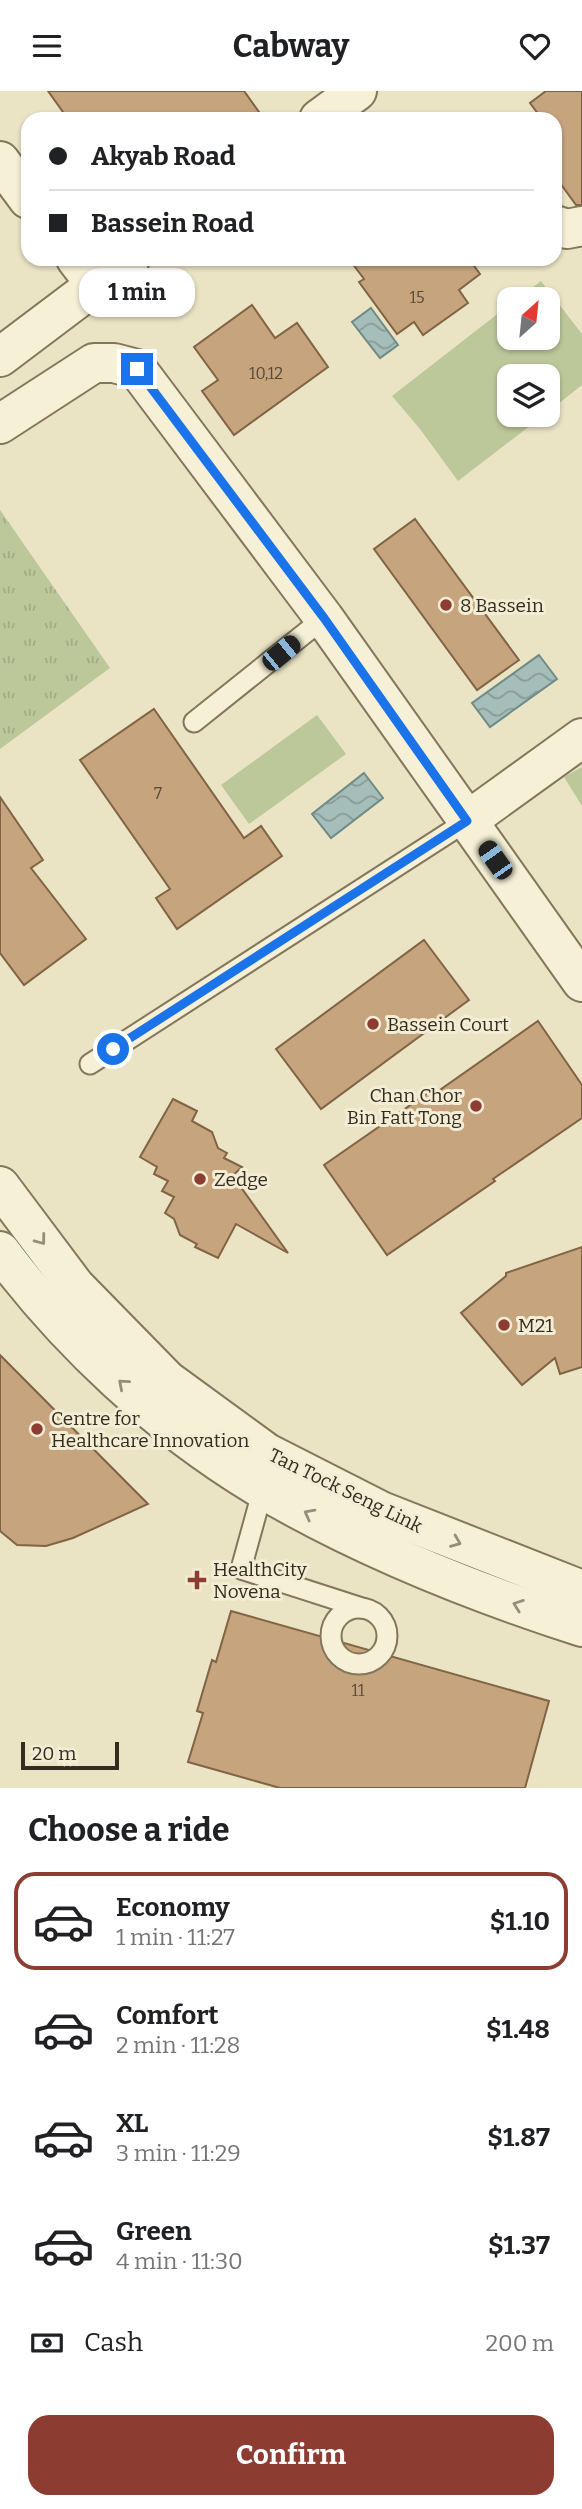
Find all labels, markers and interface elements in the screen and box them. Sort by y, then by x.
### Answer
icon: menu [28,27,66,65]
text: Cabway [233,27,349,65]
icon: heart [516,27,554,65]
text: Akyab Road [91,141,236,172]
text: Bassein Road [91,208,254,239]
callout: 1 min [79,267,195,317]
text: 1 min [108,278,166,306]
north arrow [497,287,560,350]
map controls [497,287,560,427]
house number: 15 [409,288,425,307]
route end [121,353,153,385]
house number: 10,12 [249,364,283,383]
button: layers [497,364,560,427]
place label: 8 Bassein [460,594,544,617]
marker: 8 Bassein [438,597,454,613]
car [259,632,304,674]
house number: 7 [154,784,162,803]
car [475,837,516,883]
place label: Bassein Court [387,1013,509,1036]
marker: Bassein Court [365,1016,381,1032]
route start [97,1033,129,1065]
place label: Chan Chor Bin Fatt Tong [347,1084,463,1129]
marker: Chan Chor Bin Fatt Tong [468,1098,484,1114]
place label: Zedge [214,1168,268,1191]
marker: Zedge [192,1171,208,1187]
one-way arrow [32,1233,45,1245]
place label: M21 [518,1314,553,1337]
marker: M21 [496,1317,512,1333]
one-way arrow [119,1380,132,1392]
place label: Centre for Healthcare Innovation [51,1407,249,1452]
marker: Centre for Healthcare Innovation [29,1421,45,1437]
street label: Tan Tock Seng Link [265,1443,427,1538]
one-way arrow [304,1509,317,1522]
one-way arrow [450,1533,462,1547]
place label: HealthCity Novena [213,1558,308,1603]
marker: HealthCity Novena [187,1570,207,1590]
one-way arrow [512,1599,524,1613]
house number: 11 [352,1681,365,1700]
scale bar [21,1739,119,1771]
text: 20 m [32,1742,76,1765]
text: Choose a ride [28,1811,229,1849]
icon: car [32,1890,95,1953]
text: Economy [116,1892,230,1923]
text: $1.10 [490,1906,550,1937]
text: 1 min · 11:27 [116,1923,235,1951]
icon: car [32,1998,95,2061]
text: Comfort [116,2000,219,2031]
text: $1.48 [486,2014,550,2045]
text: 2 min · 11:28 [116,2031,240,2059]
icon: car [32,2106,95,2169]
text: XL [116,2108,148,2139]
text: $1.87 [487,2122,550,2153]
text: 3 min · 11:29 [116,2139,241,2167]
icon: car [32,2214,95,2277]
text: Green [116,2216,192,2247]
text: $1.37 [488,2230,550,2261]
text: 4 min · 11:30 [116,2247,243,2275]
icon: cash [28,2324,66,2362]
text: Cash [84,2327,143,2358]
text: 200 m [485,2329,554,2357]
button: Confirm [28,2415,554,2495]

